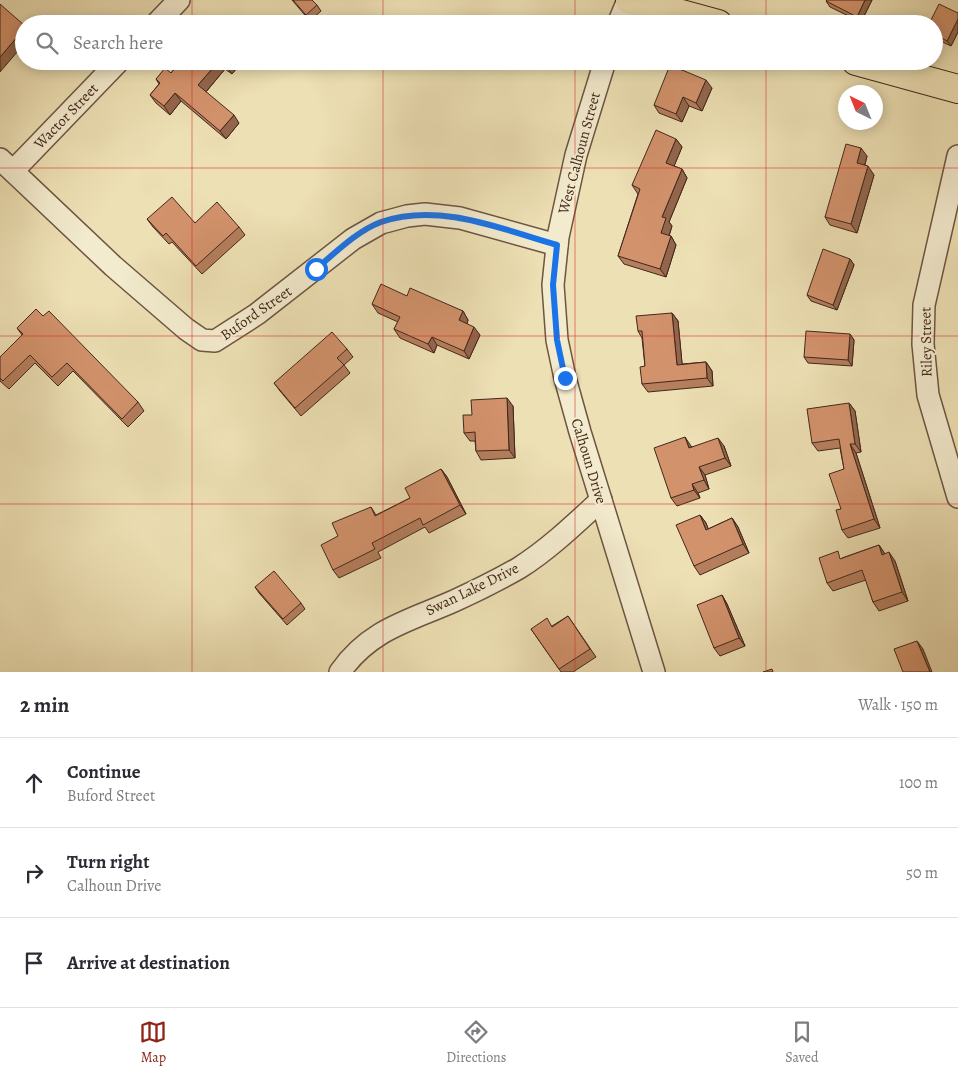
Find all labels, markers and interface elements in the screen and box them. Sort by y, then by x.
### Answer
search box [15,15,943,70]
icon: search [33,29,61,57]
text: Search here [73,30,163,56]
street label: Wactor Street [29,79,102,154]
north arrow [838,85,883,130]
street label: West Calhoun Street [553,90,605,217]
route start [305,258,328,281]
street label: Buford Street [216,281,296,345]
street label: Riley Street [915,307,937,377]
route end [554,367,577,390]
street label: Calhoun Drive [566,416,612,507]
street label: Swan Lake Drive [422,558,522,620]
text: 2 min [20,691,69,719]
text: Walk · 150 m [858,694,938,716]
text: Continue [67,759,141,785]
icon: ahead [20,769,48,797]
text: 100 m [899,772,938,794]
text: Buford Street [67,785,155,807]
text: Turn right [67,849,149,875]
icon: right [20,859,48,887]
text: 50 m [906,862,938,884]
text: Calhoun Drive [67,875,161,897]
icon: arrive [20,949,48,977]
text: Arrive at destination [67,950,230,976]
tab: Map [139,1018,167,1067]
tab: Directions [446,1018,506,1067]
tab: Saved [785,1018,819,1067]

